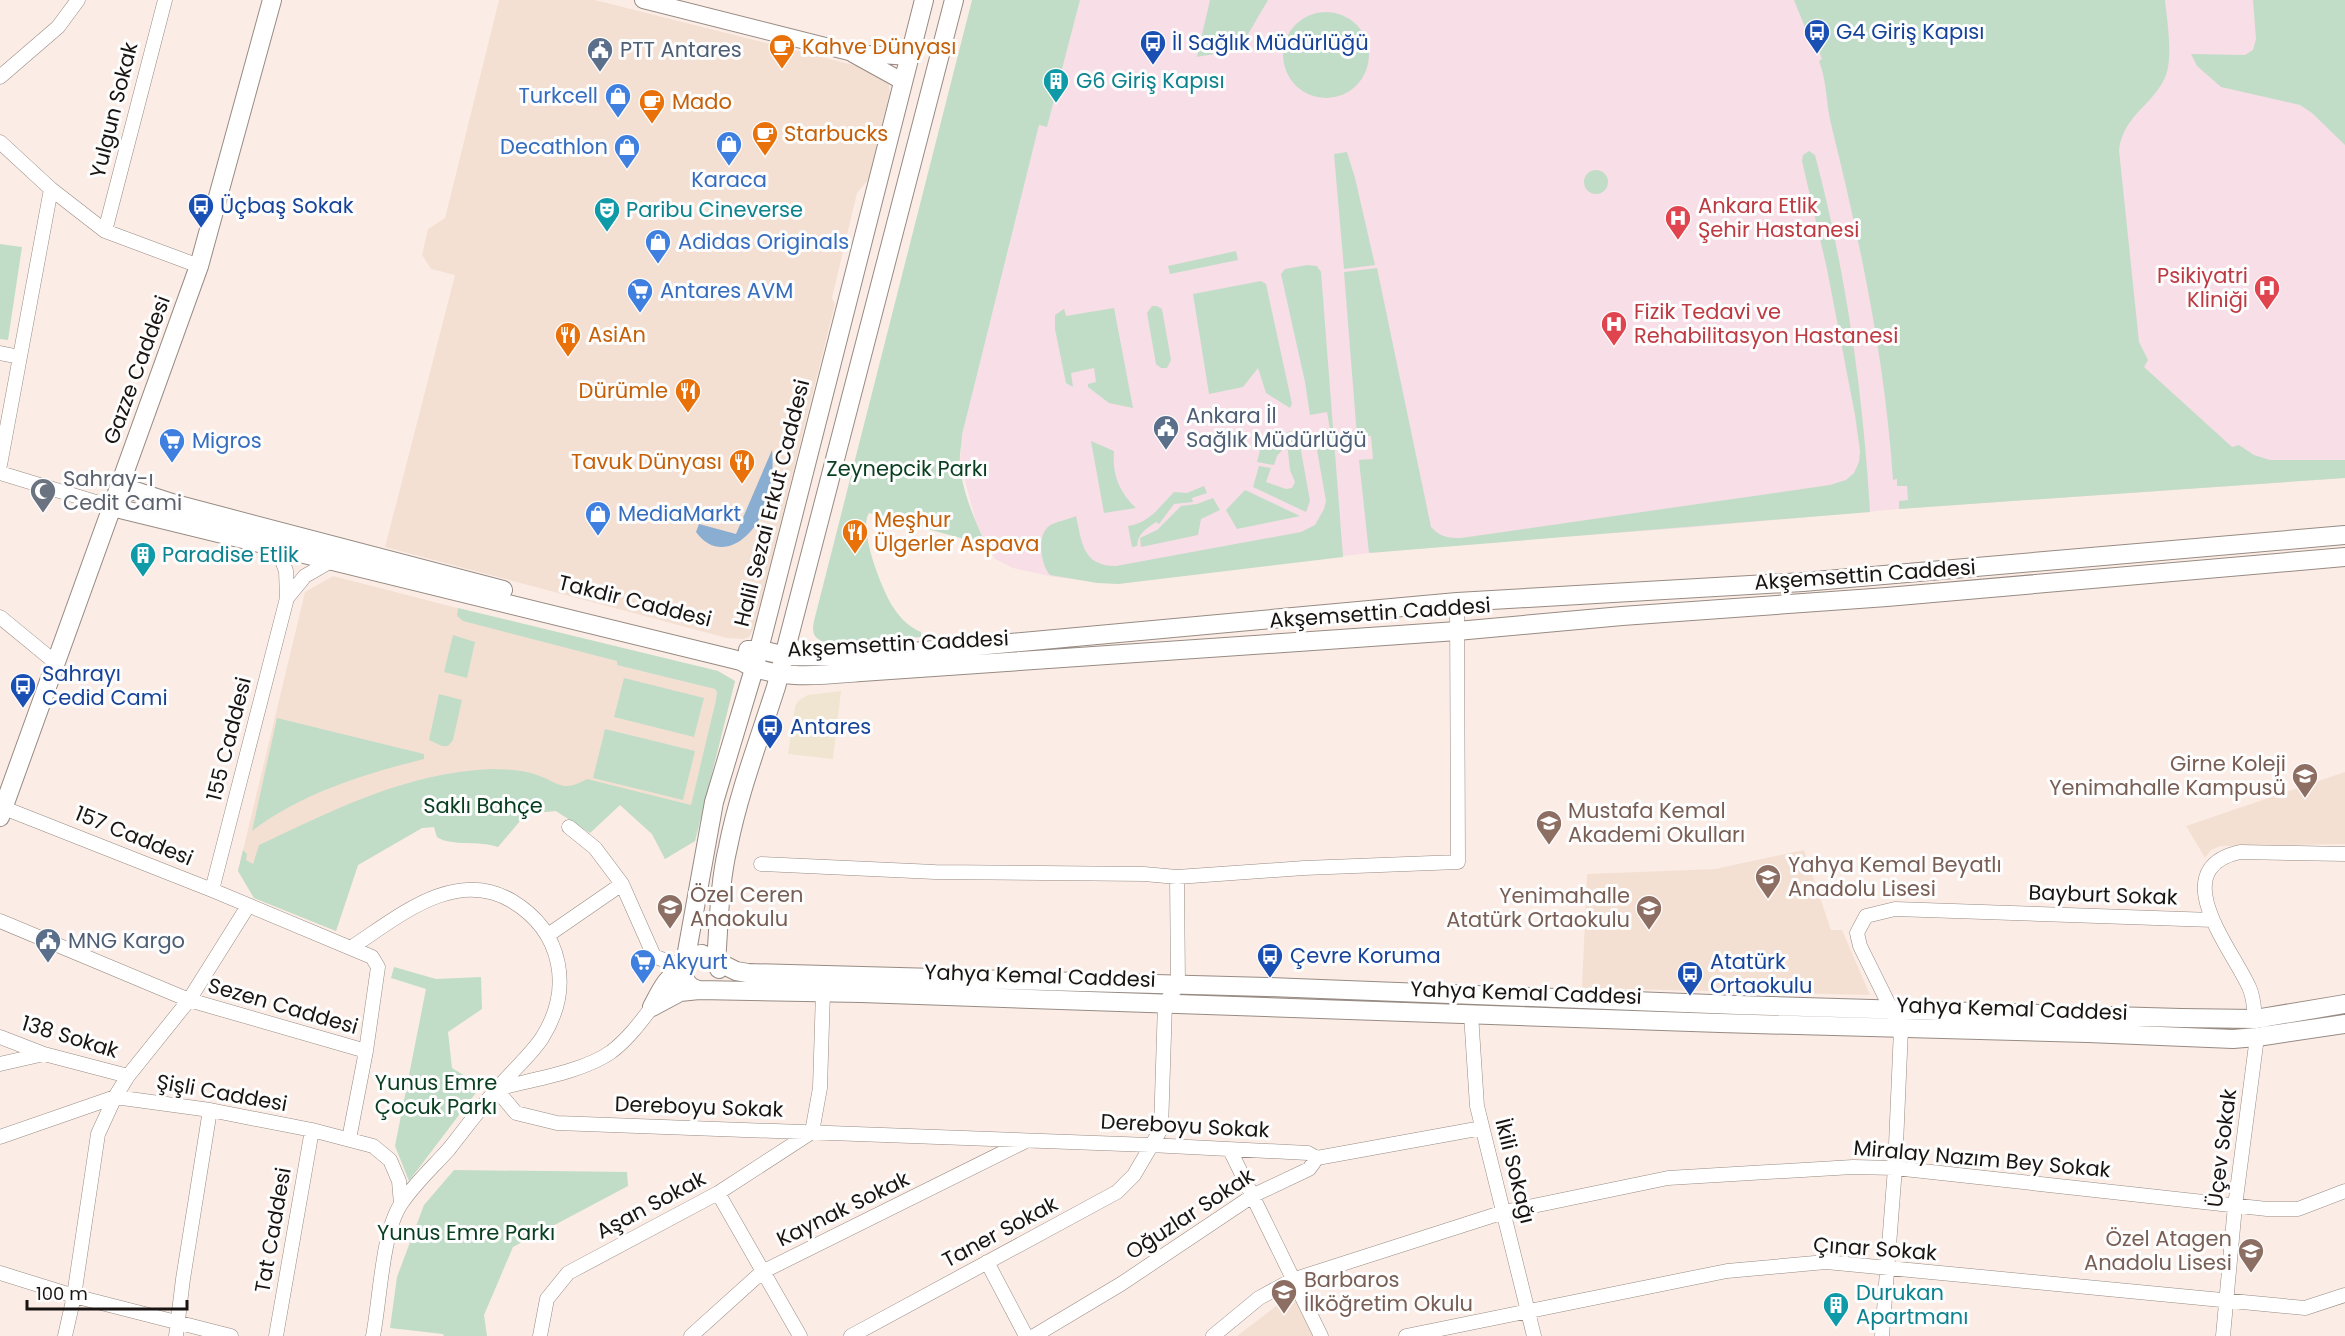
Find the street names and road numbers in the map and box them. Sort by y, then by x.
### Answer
street label: Yulgun Sokak [83,39,144,181]
street label: Gazze Caddesi [96,291,177,448]
street label: Halil Sezai Erkut Caddesi [727,376,816,630]
street label: Akşemsettin Caddesi [1753,552,1977,597]
street label: Takdir Caddesi [555,567,715,634]
street label: Akşemsettin Caddesi [1268,590,1492,635]
street label: Akşemsettin Caddesi [786,623,1010,664]
street label: 155 Caddesi [199,674,258,804]
street label: 157 Caddesi [71,799,198,872]
street label: Bayburt Sokak [2028,877,2178,912]
street label: Yahya Kemal Caddesi [924,957,1156,994]
street label: Sezen Caddesi [205,970,362,1041]
street label: Yahya Kemal Caddesi [1410,974,1642,1011]
street label: Yahya Kemal Caddesi [1896,990,2128,1027]
street label: 138 Sokak [18,1008,122,1065]
street label: Şişli Caddesi [154,1067,290,1118]
street label: Üçev Sokak [2200,1087,2243,1209]
street label: Dereboyu Sokak [614,1089,784,1124]
street label: Dereboyu Sokak [1100,1107,1270,1144]
street label: İkili Sokağı [1488,1115,1543,1226]
street label: Miralay Nazım Bey Sokak [1852,1133,2112,1184]
street label: Oğuzlar Sokak [1120,1161,1260,1266]
street label: Aşan Sokak [591,1164,711,1246]
street label: Kaynak Sokak [772,1164,914,1253]
street label: Tat Caddesi [247,1165,298,1295]
street label: Taner Sokak [937,1189,1063,1274]
street label: Çınar Sokak [1812,1230,1938,1267]

